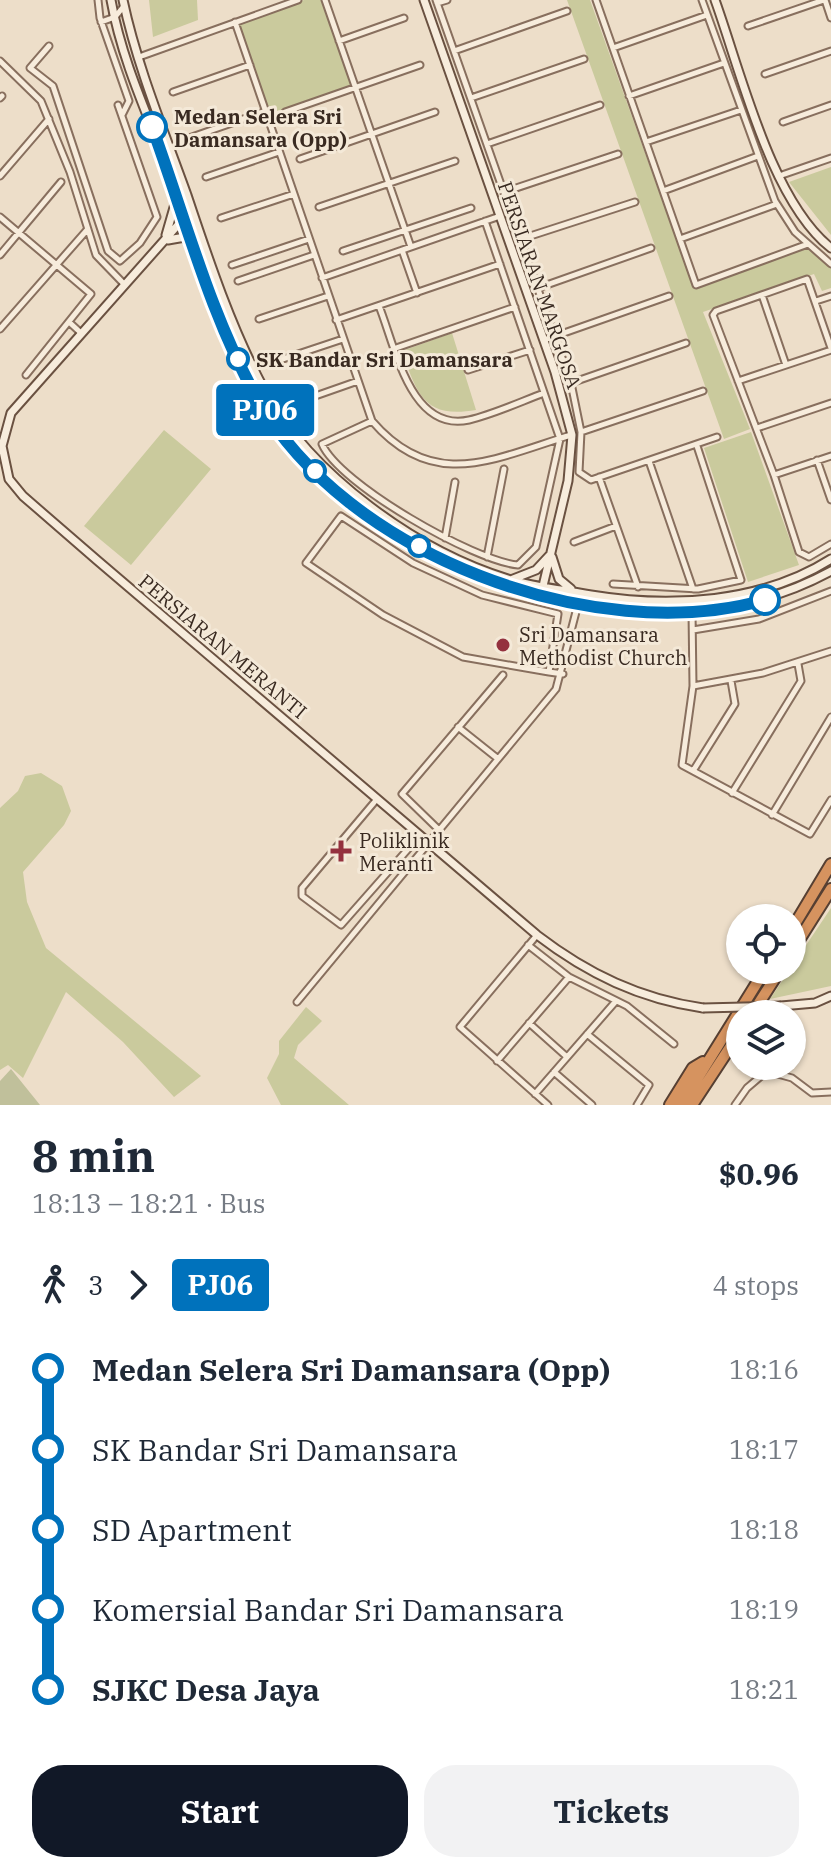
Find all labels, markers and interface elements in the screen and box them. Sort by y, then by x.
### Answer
place label: Medan Selera Sri Damansara (Opp) [174,103,347,153]
marker: Medan Selera Sri Damansara (Opp) [137,112,167,142]
street label: PERSIARAN MARGOSA [492,178,588,393]
place label: SK Bandar Sri Damansara [256,346,513,373]
marker: SK Bandar Sri Damansara [227,348,249,370]
line badge: PJ06 [209,384,321,436]
text: PJ06 [232,391,298,428]
unlabelled marker [304,460,326,482]
unlabelled marker [408,535,430,557]
street label: PERSIARAN MERANTI [133,568,313,724]
unlabelled marker [750,585,780,615]
place label: Sri Damansara Methodist Church [519,621,687,671]
marker: Sri Damansara Methodist Church [494,636,512,654]
place label: Poliklinik Meranti [359,827,450,877]
marker: Poliklinik Meranti [330,840,352,862]
map controls [726,904,806,1080]
button: locate [726,904,806,984]
button: layers [726,1000,806,1080]
text: 8 min [32,1127,155,1184]
text: $0.96 [719,1154,799,1193]
text: 18:13 – 18:21 · Bus [32,1186,266,1220]
icon: walk [32,1263,76,1307]
icon: forward [116,1263,160,1307]
text: PJ06 [188,1266,253,1303]
text: 3 [88,1268,104,1302]
text: 4 stops [712,1268,799,1302]
text: Medan Selera Sri Damansara (Opp) [92,1350,610,1389]
text: 18:16 [729,1352,799,1386]
text: SK Bandar Sri Damansara [92,1430,458,1469]
text: 18:17 [729,1432,799,1466]
text: SD Apartment [92,1510,292,1549]
text: 18:18 [729,1512,799,1546]
text: Komersial Bandar Sri Damansara [92,1590,564,1629]
text: 18:19 [729,1592,799,1626]
text: SJKC Desa Jaya [92,1670,320,1709]
text: 18:21 [729,1672,799,1706]
button: Start [32,1765,408,1857]
button: Tickets [424,1765,799,1857]

